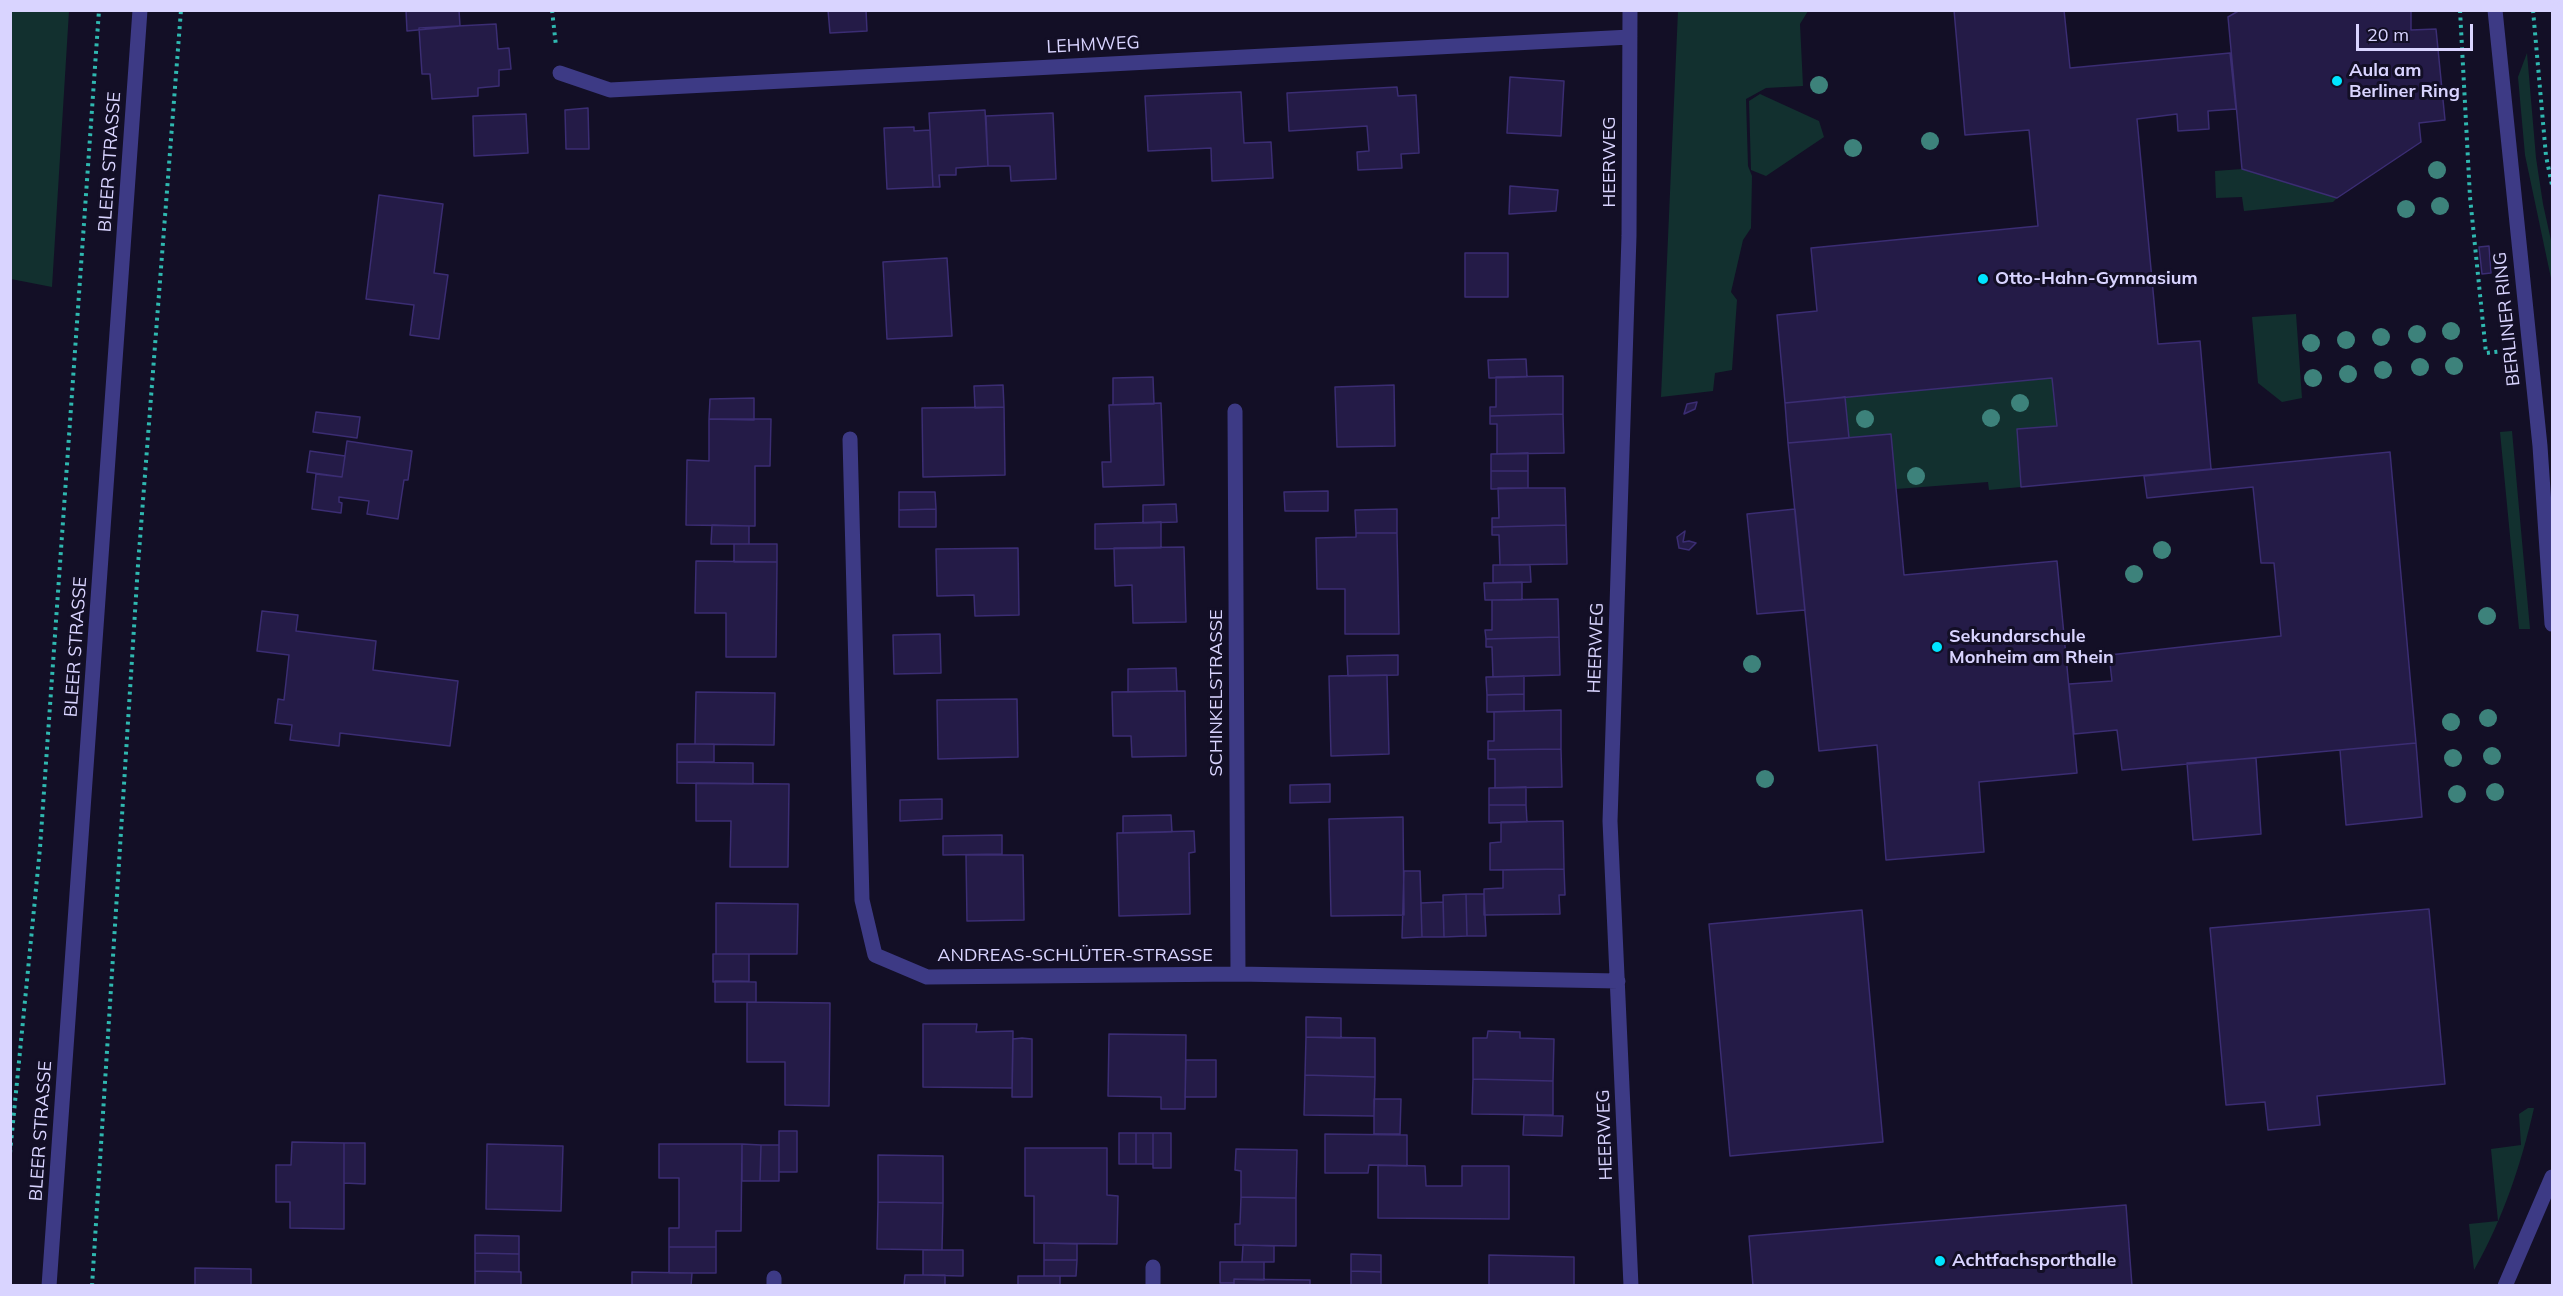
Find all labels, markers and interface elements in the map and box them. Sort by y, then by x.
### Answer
scale bar [2359,12,2476,50]
text: 20 m [2367,23,2409,46]
street label: LEHMWEG [1046,32,1140,58]
place label: Aula am Berliner Ring [2349,60,2460,103]
marker: Aula am Berliner Ring [2330,74,2344,88]
street label: BLEER STRASSE [94,91,126,233]
street label: HEERWEG [1599,117,1621,207]
street label: BERLINER RING [2489,251,2525,387]
place label: Otto-Hahn-Gymnasium [1995,268,2198,290]
marker: Otto-Hahn-Gymnasium [1976,272,1990,286]
street label: BLEER STRASSE [60,576,92,718]
street label: HEERWEG [1584,602,1608,694]
street label: SCHINKELSTRASSE [1206,609,1228,777]
place label: Sekundarschule Monheim am Rhein [1949,626,2114,668]
marker: Sekundarschule Monheim am Rhein [1930,640,1944,654]
street label: ANDREAS-SCHLÜTER-STRASSE [937,945,1213,967]
street label: BLEER STRASSE [25,1060,57,1202]
street label: HEERWEG [1593,1089,1617,1181]
place label: Achtfachsporthalle [1952,1250,2116,1272]
marker: Achtfachsporthalle [1933,1254,1947,1268]

